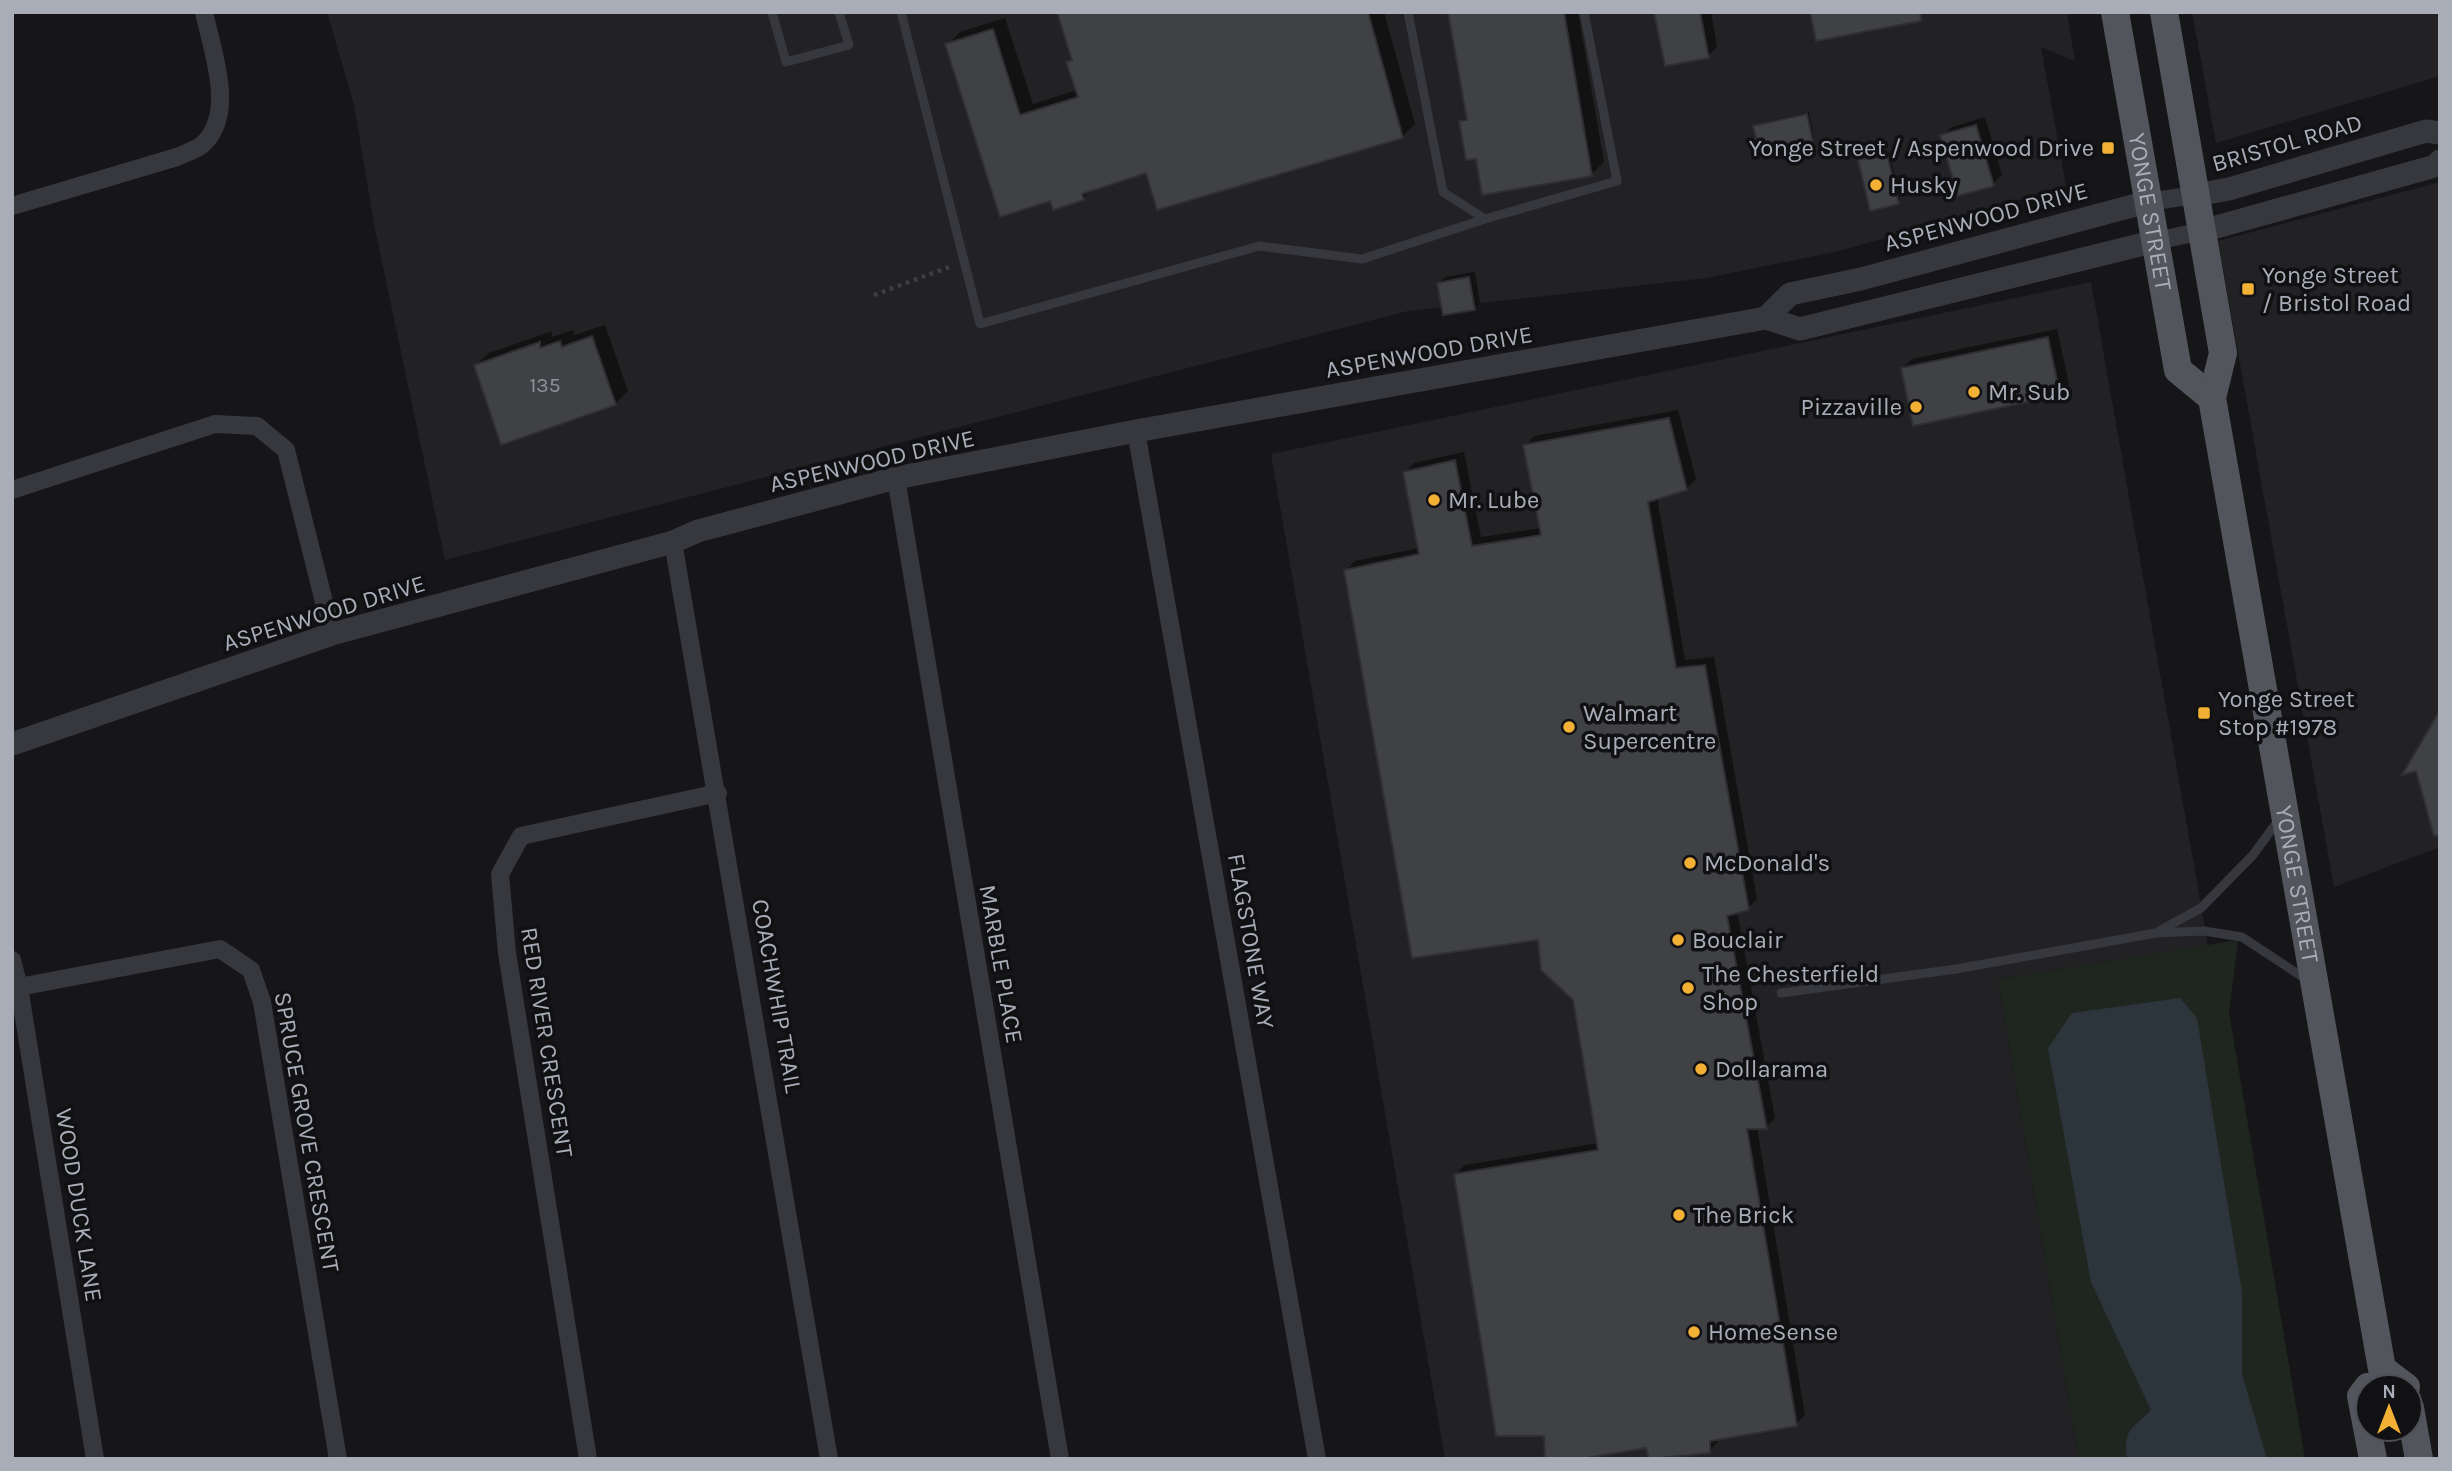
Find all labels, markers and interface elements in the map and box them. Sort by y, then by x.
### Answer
street label: BRISTOL ROAD [2209,108,2365,178]
street label: YONGE STREET [2123,131,2178,293]
place label: Yonge Street / Aspenwood Drive [1749,134,2094,162]
marker: Yonge Street / Aspenwood Drive [2100,140,2116,156]
place label: Husky [1890,171,1958,199]
street label: ASPENWOOD DRIVE [1881,176,2091,258]
marker: Husky [1868,177,1884,193]
place label: Yonge Street / Bristol Road [2262,261,2411,317]
marker: Yonge Street / Bristol Road [2240,281,2256,297]
street label: ASPENWOOD DRIVE [1323,320,1535,384]
house number: 135 [529,373,561,397]
place label: Mr. Sub [1988,378,2070,406]
marker: Mr. Sub [1966,384,1982,400]
place label: Pizzaville [1801,393,1902,421]
marker: Pizzaville [1908,399,1924,415]
street label: ASPENWOOD DRIVE [767,424,977,498]
place label: Mr. Lube [1448,486,1539,514]
marker: Mr. Lube [1426,492,1442,508]
street label: ASPENWOOD DRIVE [220,569,428,657]
place label: Yonge Street Stop #1978 [2218,685,2355,741]
place label: Walmart Supercentre [1583,699,1716,755]
marker: Yonge Street Stop #1978 [2196,705,2212,721]
marker: Walmart Supercentre [1561,719,1577,735]
street label: YONGE STREET [2270,803,2325,965]
place label: McDonald's [1704,849,1830,877]
street label: FLAGSTONE WAY [1222,851,1280,1031]
marker: McDonald's [1682,855,1698,871]
street label: MARBLE PLACE [973,882,1029,1046]
street label: COACHWHIP TRAIL [746,897,808,1096]
street label: RED RIVER CRESCENT [515,925,579,1159]
place label: Bouclair [1692,926,1783,954]
marker: Bouclair [1670,932,1686,948]
place label: The Chesterfield Shop [1702,960,1879,1016]
marker: The Chesterfield Shop [1680,980,1696,996]
street label: SPRUCE GROVE CRESCENT [269,990,345,1274]
place label: Dollarama [1715,1055,1828,1083]
marker: Dollarama [1693,1061,1709,1077]
street label: WOOD DUCK LANE [50,1106,108,1304]
place label: The Brick [1693,1201,1794,1229]
marker: The Brick [1671,1207,1687,1223]
place label: HomeSense [1708,1318,1838,1346]
marker: HomeSense [1686,1324,1702,1340]
north arrow [2354,1373,2424,1443]
text: N [2382,1381,2396,1403]

